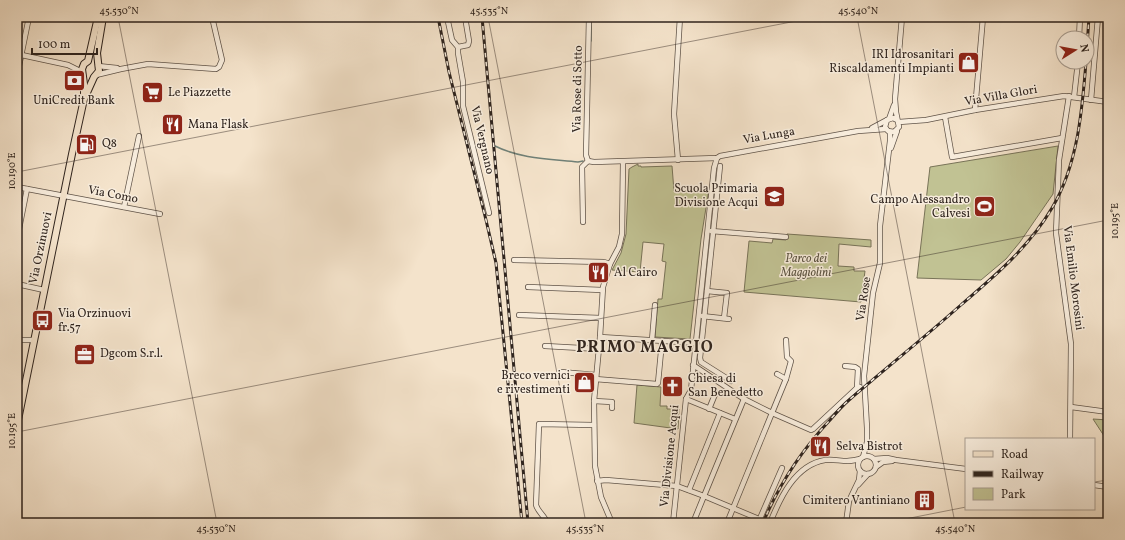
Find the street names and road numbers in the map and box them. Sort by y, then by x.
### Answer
street label: Via Rose di Sotto [569,45,587,133]
street label: Via Villa Glori [963,82,1039,110]
street label: Via Vergnano [466,104,498,176]
street label: Via Lunga [742,124,796,148]
street label: Via Como [87,182,139,208]
street label: Via Orzinuovi [26,210,57,285]
street label: Via Emilio Morosini [1059,225,1087,332]
street label: Via Rose [853,275,875,322]
street label: Via Divisione Acqui [657,404,683,508]

